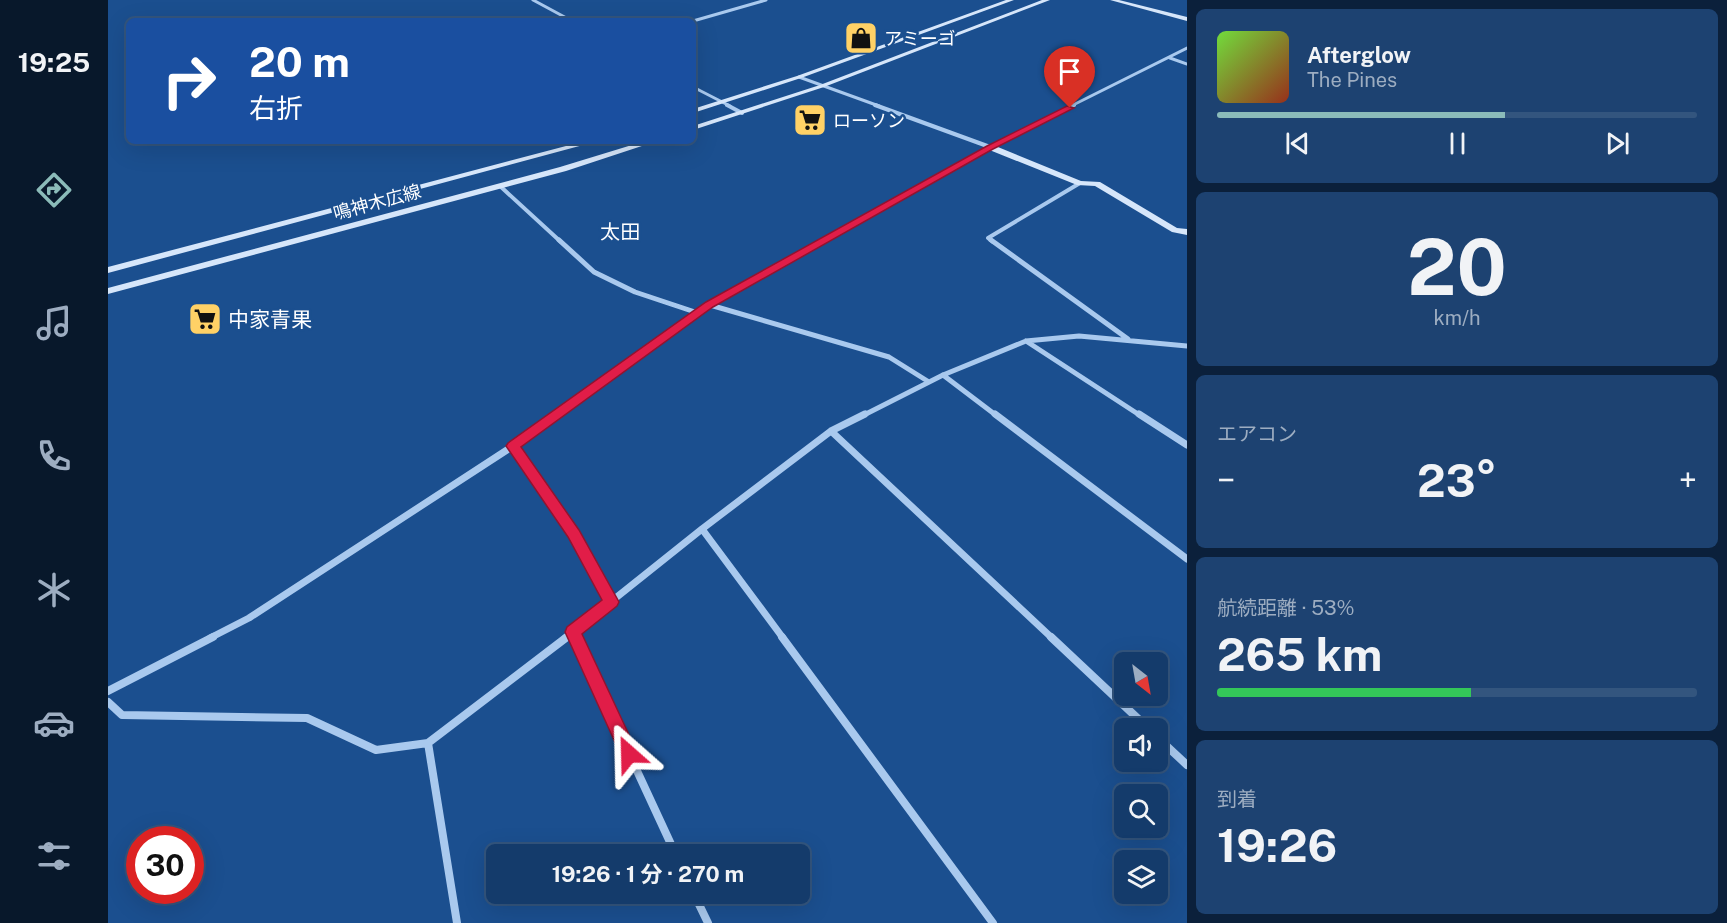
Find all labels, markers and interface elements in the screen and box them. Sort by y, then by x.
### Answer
shop icon: アミーゴ [843,20,879,56]
place label: アミーゴ [884,28,956,49]
text: 20 m [249,37,350,86]
icon: right [150,42,228,120]
text: Afterglow [1307,42,1411,68]
text: 19:25 [18,46,90,78]
pin [1044,46,1095,108]
icon: arrive [1053,55,1086,88]
text: The Pines [1307,68,1397,92]
text: 右折 [249,92,303,124]
supermarket icon: ローソン [792,102,828,138]
place label: ローソン [833,110,905,131]
icon: previous [1281,127,1314,160]
icon: pause [1441,127,1474,160]
icon: next [1601,127,1634,160]
icon: directions [33,169,75,211]
street label: 鳴神木広線 [331,180,423,224]
district label: 太田 [600,220,640,244]
text: 20 [1407,221,1507,313]
supermarket icon: 中家青果 [187,301,223,337]
icon: music [33,302,75,344]
text: km/h [1433,306,1481,330]
place label: 中家青果 [228,307,312,332]
text: エアコン [1217,422,1297,446]
icon: phone [33,435,75,477]
text: 23° [1417,454,1497,507]
text: − [1217,461,1235,499]
text: + [1679,461,1697,499]
icon: climate [33,569,75,611]
text: 航続距離 · 53% [1217,596,1355,620]
text: 265 km [1217,628,1382,681]
north arrow [1114,652,1168,706]
map controls [1114,652,1168,904]
icon: car [33,702,75,744]
button: sound [1114,718,1168,772]
position arrow [597,722,661,786]
button: search [1114,784,1168,838]
text: 到着 [1217,787,1257,811]
text: 19:26 [1217,819,1337,872]
speed limit sign: 30 [126,826,204,904]
icon: filters [33,835,75,877]
button: layers [1114,850,1168,904]
text: 19:26 · 1 分 · 270 m [552,861,744,887]

